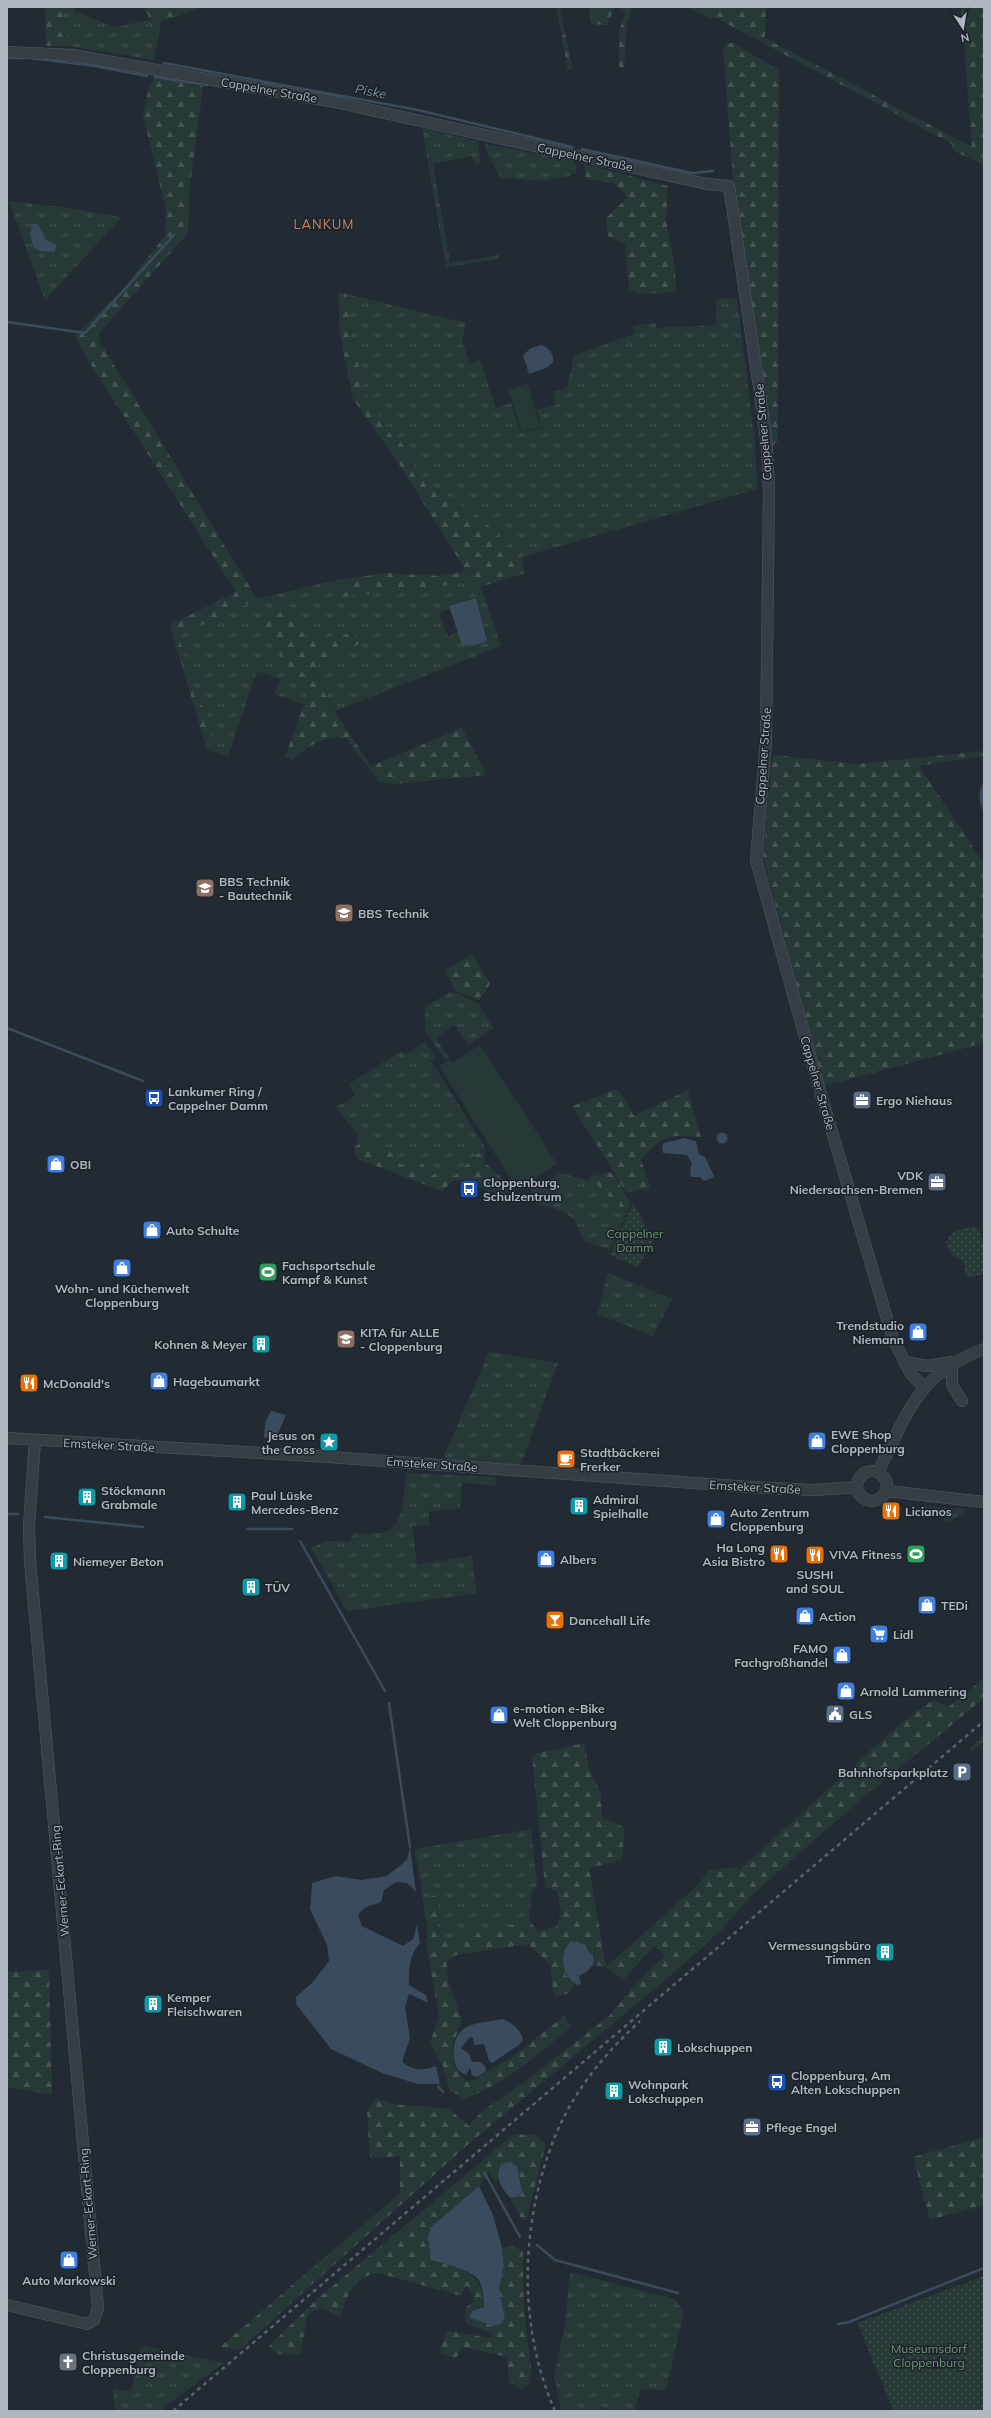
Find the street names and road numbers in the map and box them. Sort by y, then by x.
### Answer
street label: Cappelner Straße [220,74,318,106]
street label: Cappelner Straße [536,140,634,174]
street label: Cappelner Straße [751,383,775,481]
street label: Cappelner Straße [752,707,774,805]
street label: Cappelner Straße [797,1034,839,1132]
street label: Emsteker Straße [63,1435,155,1455]
street label: Emsteker Straße [386,1453,478,1475]
street label: Emsteker Straße [709,1477,801,1497]
street label: Werner-Eckart-Ring [48,1825,72,1937]
street label: Werner-Eckart-Ring [76,2148,100,2260]

